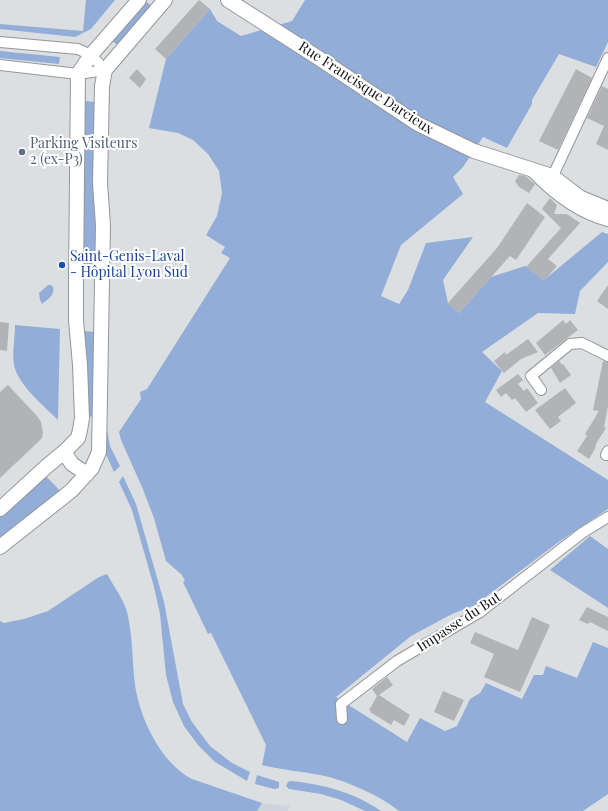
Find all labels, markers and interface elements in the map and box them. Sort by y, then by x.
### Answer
street label: Rue Francisque Darcieux [295,38,437,138]
place label: Parking Visiteurs 2 (ex-P3) [30,136,137,168]
marker: Parking Visiteurs 2 (ex-P3) [17,147,27,157]
place label: Saint-Genis-Laval - Hôpital Lyon Sud [70,249,188,282]
marker: Saint-Genis-Laval - Hôpital Lyon Sud [57,260,67,270]
street label: Impasse du But [414,589,504,655]

